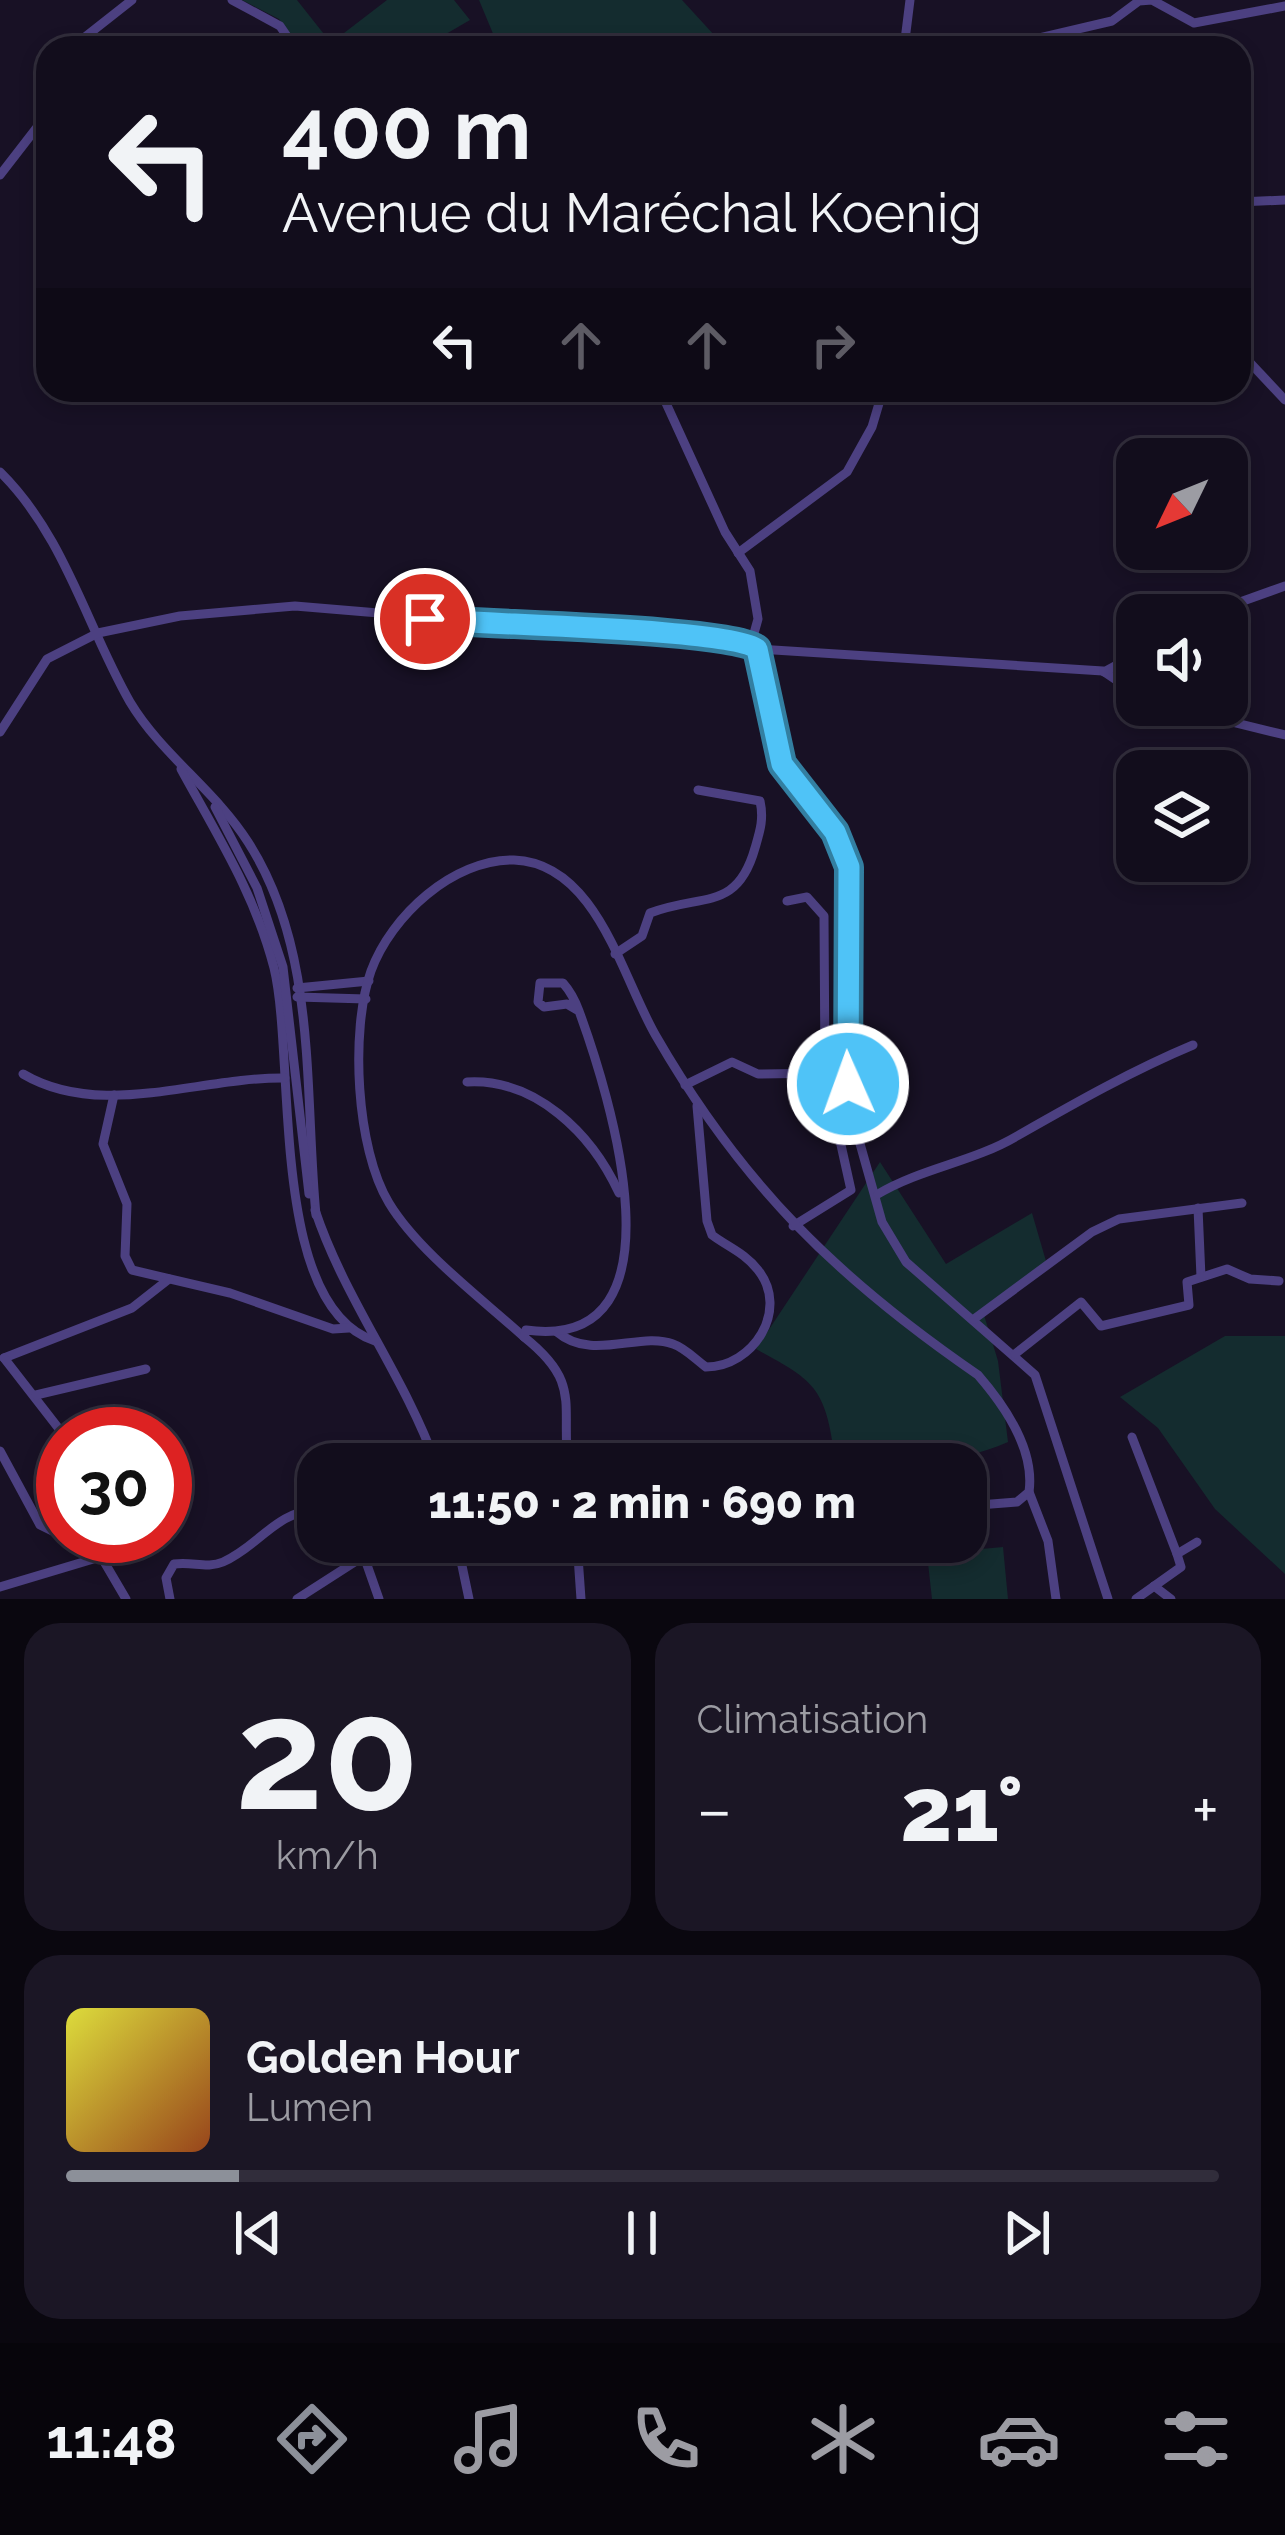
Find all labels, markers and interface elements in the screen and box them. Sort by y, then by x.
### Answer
text: 400 m [282,80,531,179]
icon: left [84,84,240,240]
text: Avenue du Maréchal Koenig [282,181,982,245]
icon: left [422,312,488,378]
icon: ahead [548,312,614,378]
icon: ahead [674,312,740,378]
icon: right [800,312,866,378]
north arrow [1116,438,1248,570]
map controls [1116,438,1248,882]
pin [374,568,476,670]
icon: arrive [392,586,458,652]
button: sound [1116,594,1248,726]
button: layers [1116,750,1248,882]
position arrow [785,1021,911,1147]
speed limit sign: 30 [36,1407,192,1563]
text: 11:50 · 2 min · 690 m [428,1476,856,1529]
text: 20 [235,1662,419,1846]
text: Climatisation [697,1696,928,1742]
text: 21° [900,1756,1023,1862]
text: − [697,1771,732,1848]
text: + [1192,1771,1219,1848]
text: km/h [276,1832,379,1878]
text: Golden Hour [246,2031,520,2084]
text: Lumen [246,2084,373,2130]
icon: previous [225,2200,291,2266]
icon: pause [609,2200,675,2266]
icon: next [994,2200,1060,2266]
icon: directions [270,2397,354,2481]
icon: music [447,2397,531,2481]
icon: phone [624,2397,708,2481]
icon: climate [801,2397,885,2481]
icon: car [977,2397,1061,2481]
icon: filters [1154,2397,1238,2481]
text: 11:48 [46,2407,177,2471]

